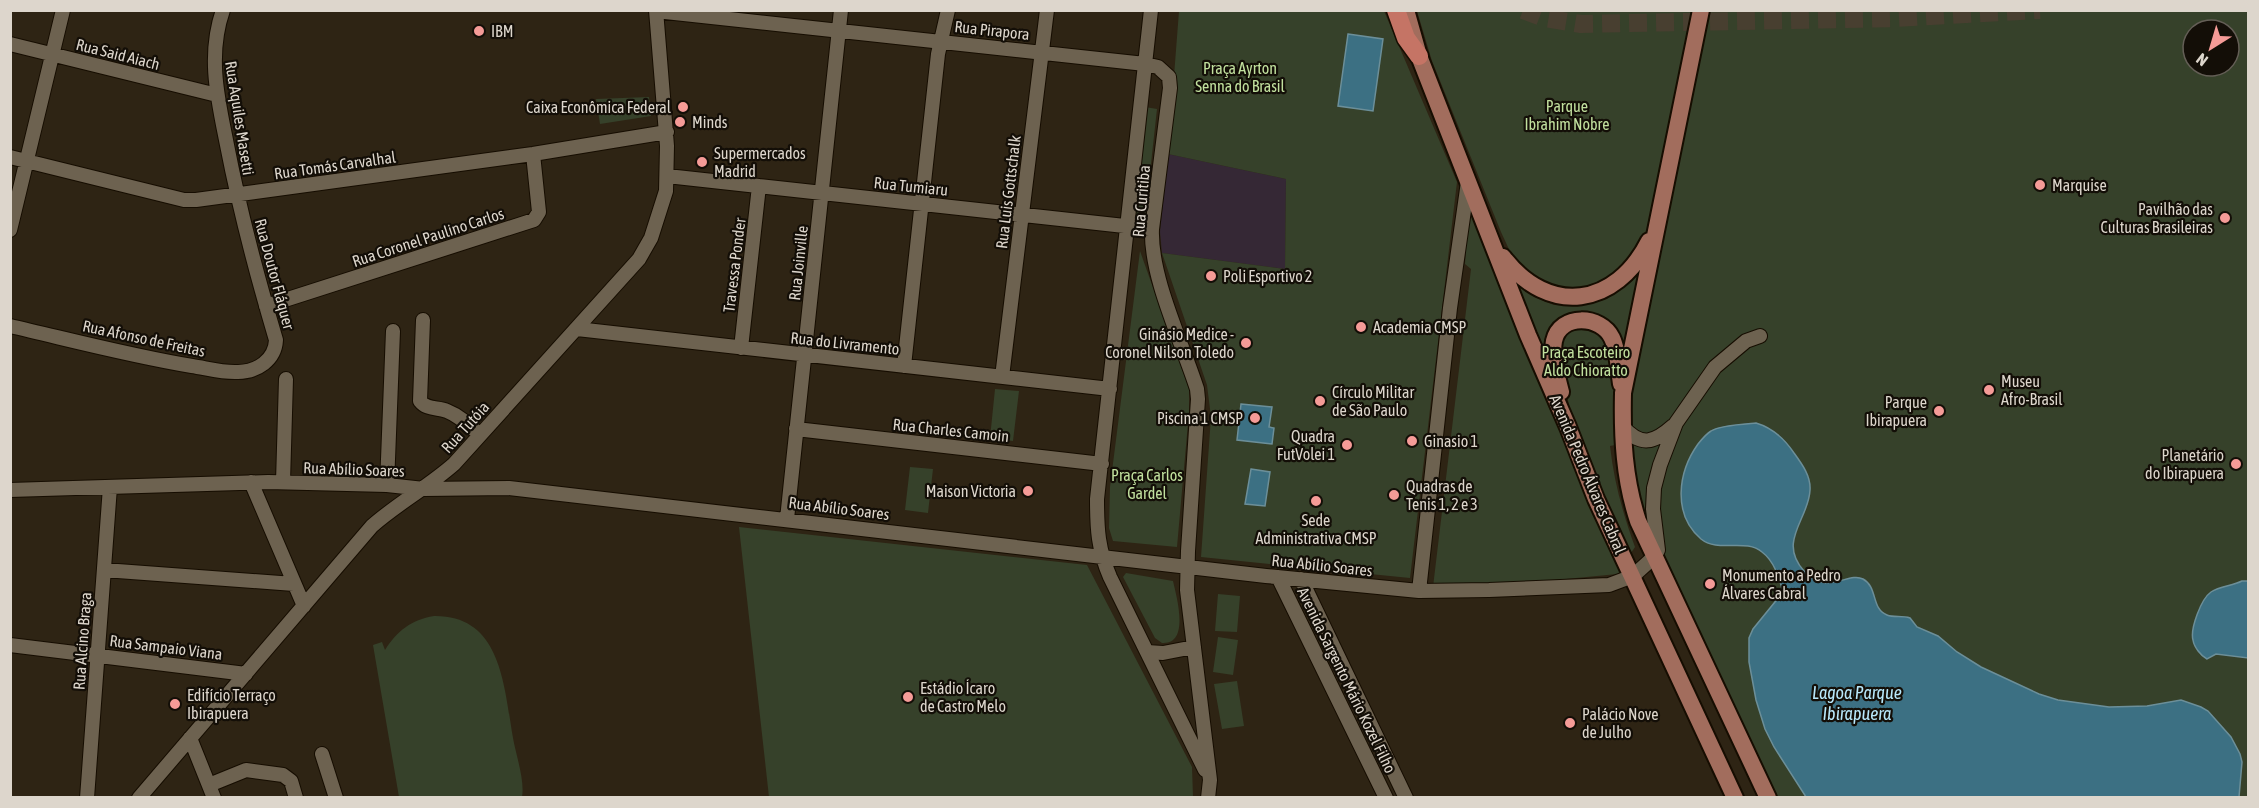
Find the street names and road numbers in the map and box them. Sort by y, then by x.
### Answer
street label: Rua Pirapora [953,17,1030,44]
street label: Rua Said Aiach [74,35,162,73]
street label: Rua Aquiles Masetti [221,60,258,177]
street label: Rua Luis Gottschalk [992,134,1024,250]
street label: Rua Tomás Carvalhal [273,147,398,182]
street label: Rua Curitiba [1129,164,1153,238]
street label: Rua Tumiaru [873,173,949,199]
street label: Rua Coronel Paulino Carlos [350,204,506,270]
street label: Travessa Ponder [719,216,749,313]
street label: Rua Doutor Fláquer [251,217,299,332]
street label: Rua Joinville [785,225,811,301]
street label: Rua Afonso de Freitas [81,316,207,360]
street label: Rua do Livramento [790,328,900,358]
street label: Avenida Pedro Álvares Cabral [1546,392,1630,557]
street label: Rua Tutóia [437,398,493,456]
street label: Rua Charles Camoin [892,415,1010,445]
street label: Rua Abílio Soares [303,458,405,480]
street label: Rua Abílio Soares [788,493,891,523]
street label: Rua Abílio Soares [1271,551,1374,579]
street label: Avenida Sargento Mário Kozel Filho [1293,584,1400,776]
street label: Rua Alcino Braga [70,592,95,690]
street label: Rua Sampaio Viana [108,631,223,664]

